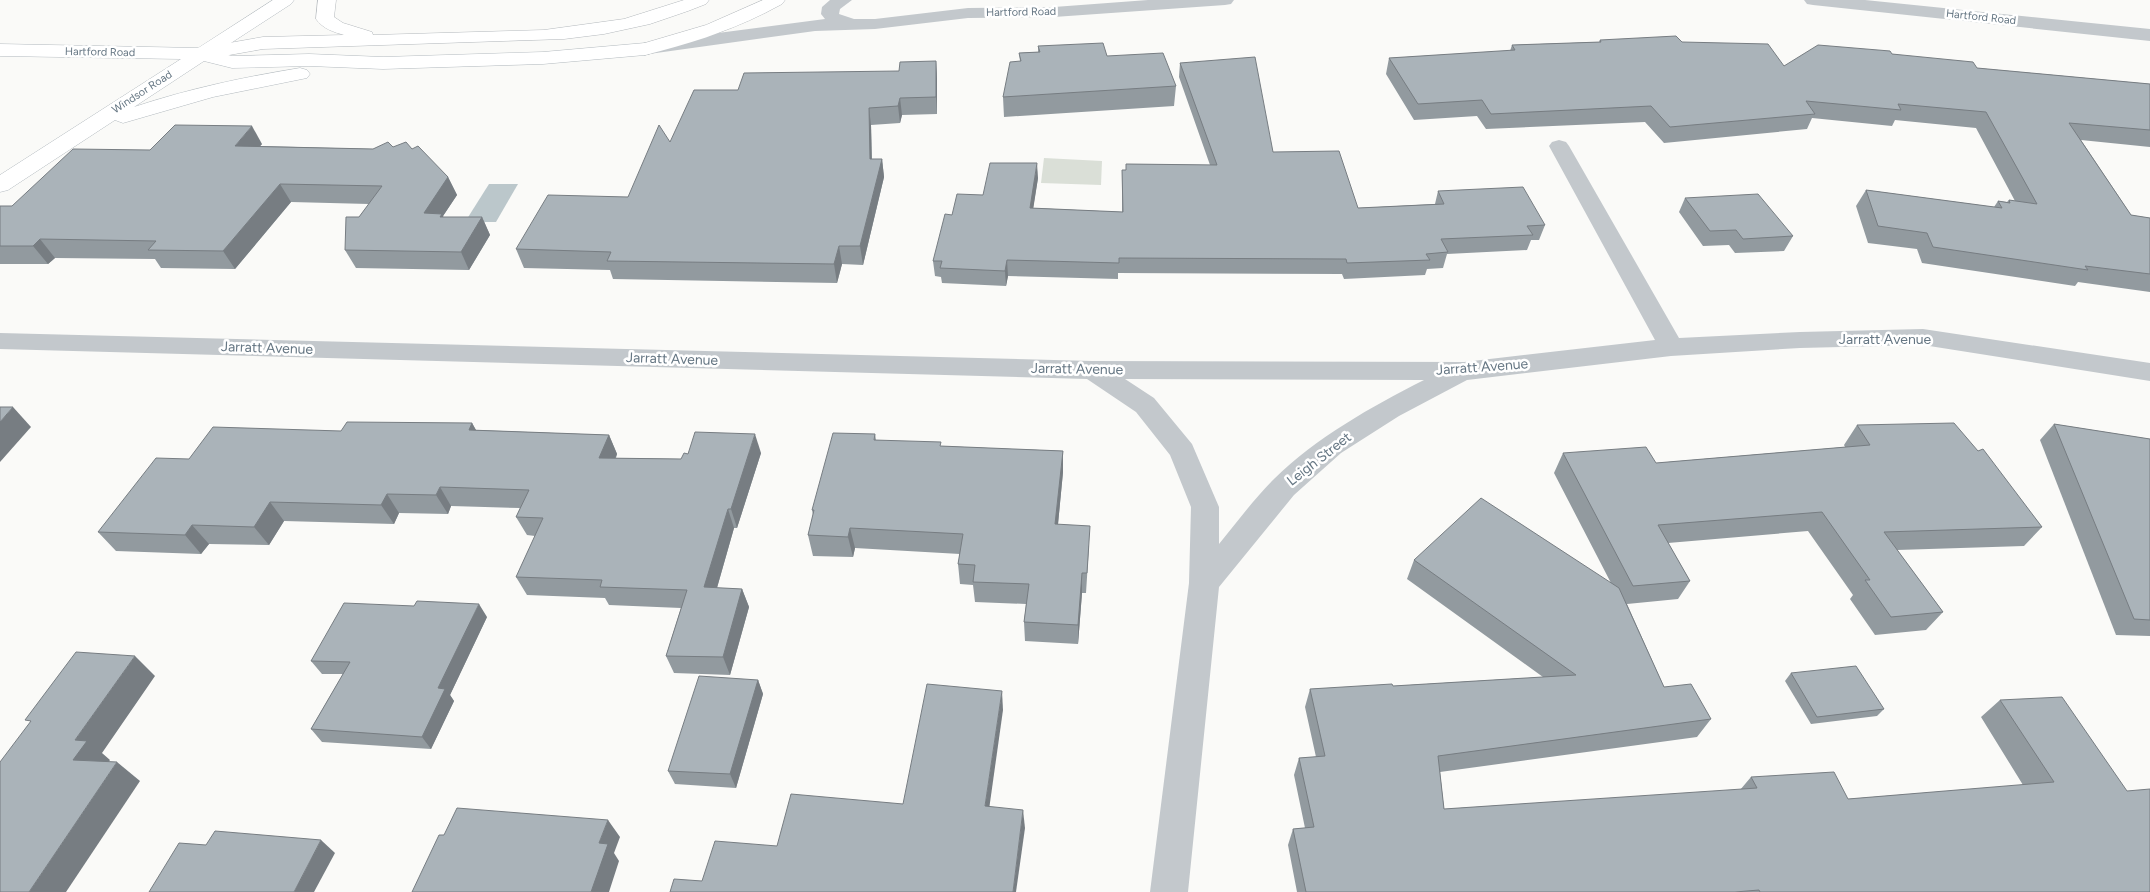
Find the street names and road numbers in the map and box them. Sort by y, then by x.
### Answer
street label: Hartford Road [986,5,1056,19]
street label: Hartford Road [1945,7,2017,27]
street label: Hartford Road [65,45,135,59]
street label: Windsor Road [110,68,174,116]
street label: Jarratt Avenue [1839,331,1932,348]
street label: Jarratt Avenue [221,338,314,358]
street label: Jarratt Avenue [626,349,719,369]
street label: Jarratt Avenue [1435,355,1529,379]
street label: Jarratt Avenue [1031,360,1124,378]
street label: Leigh Street [1283,429,1355,489]

